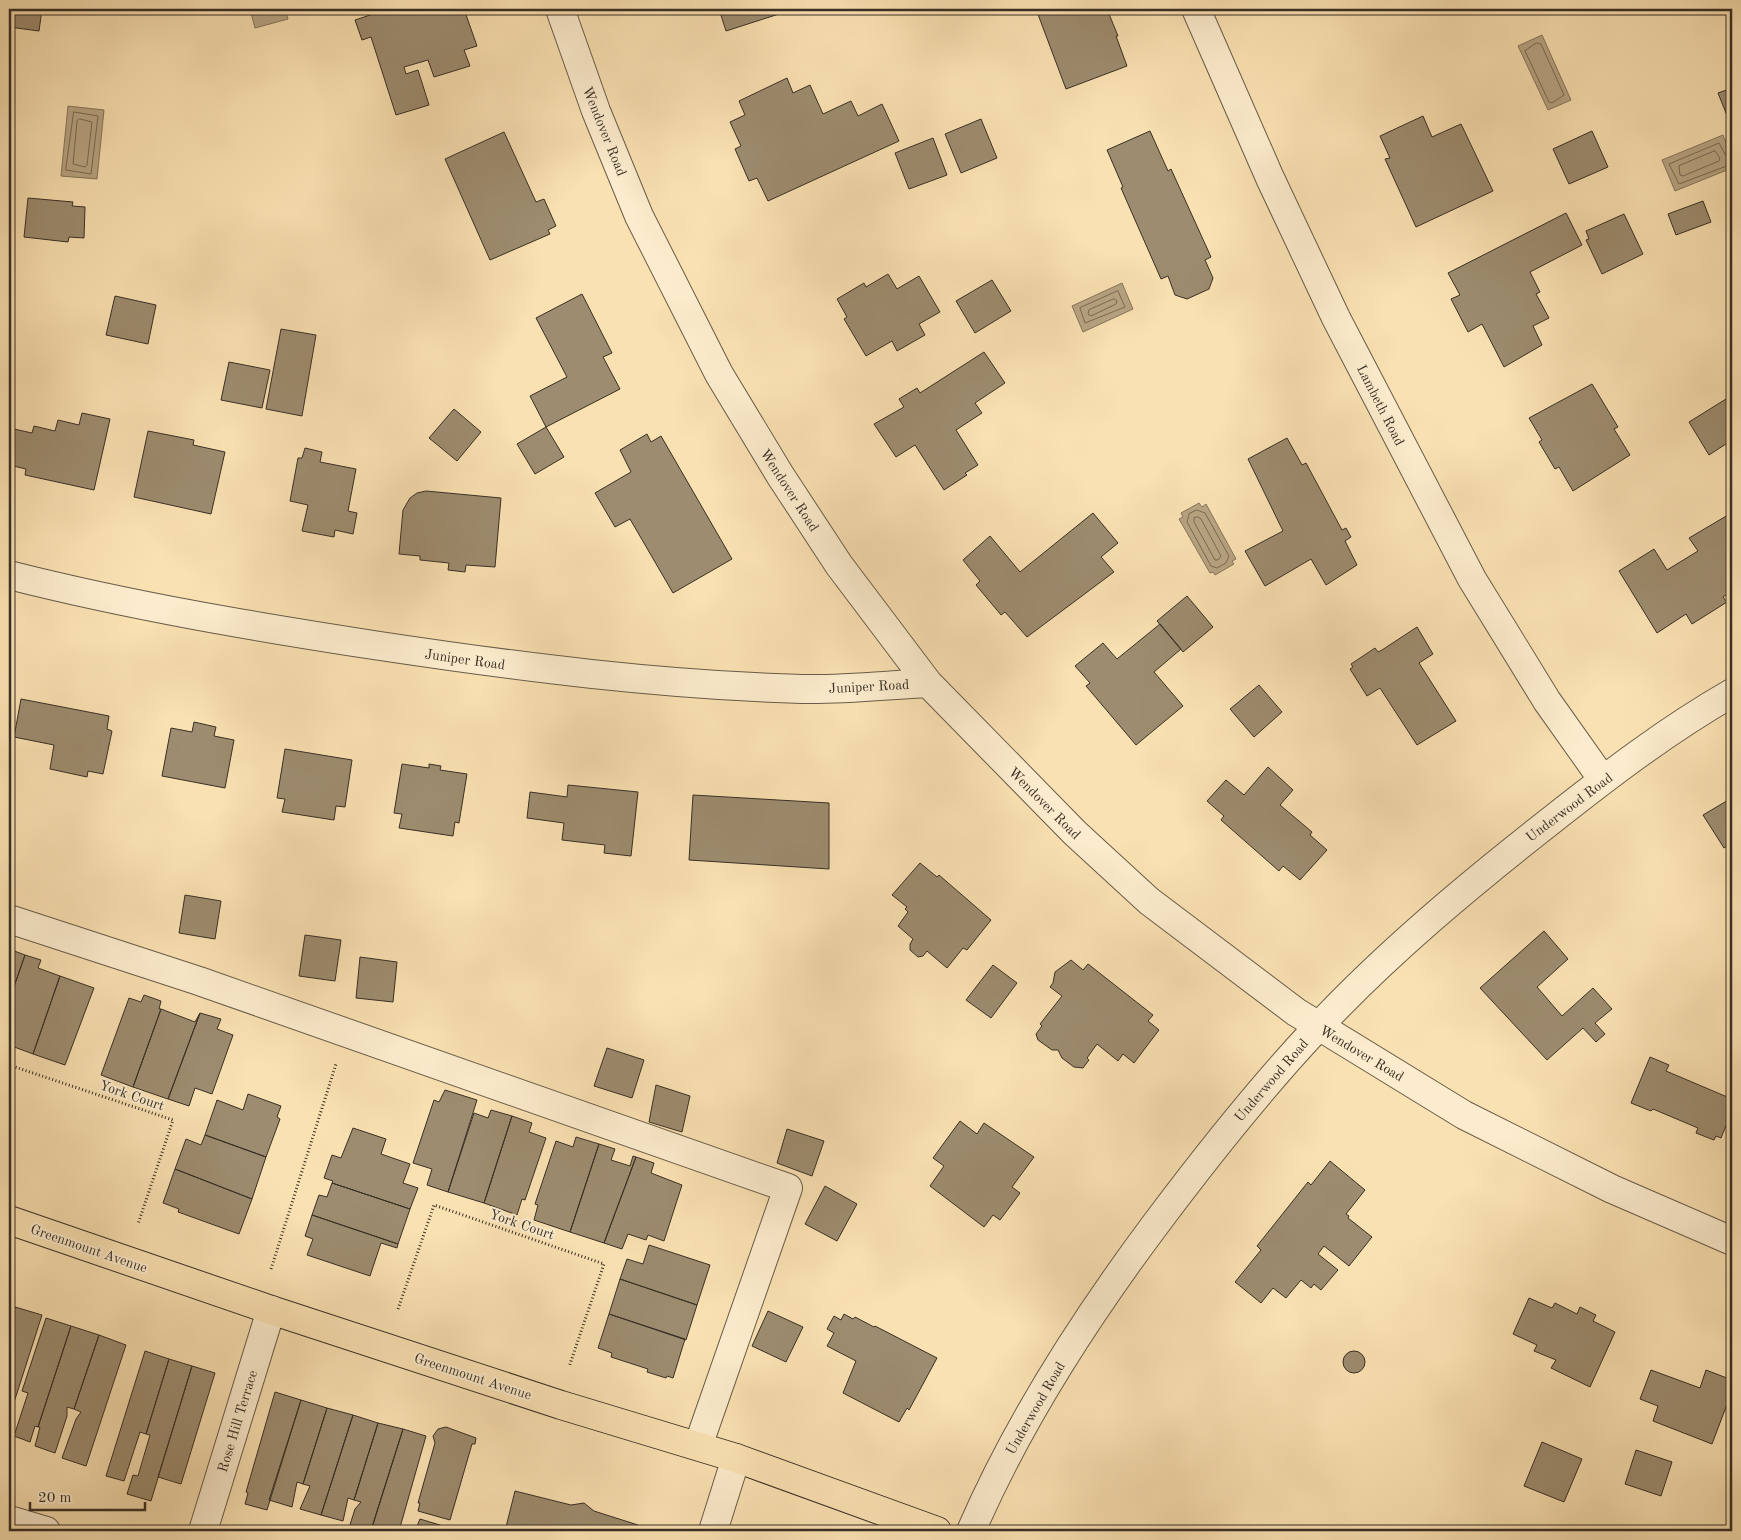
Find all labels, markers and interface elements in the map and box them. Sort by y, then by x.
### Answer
street label: Wendover Road [580,85,628,178]
street label: Lambeth Road [1354,363,1406,448]
street label: Wendover Road [757,447,821,534]
street label: Juniper Road [424,647,506,673]
street label: Juniper Road [828,678,910,696]
street label: Wendover Road [1006,765,1083,842]
street label: Underwood Road [1524,771,1616,845]
street label: Wendover Road [1317,1023,1406,1084]
street label: Underwood Road [1232,1037,1311,1125]
street label: York Court [97,1078,166,1114]
street label: York Court [487,1207,556,1243]
street label: Greenmount Avenue [28,1222,149,1276]
street label: Greenmount Avenue [412,1351,533,1403]
street label: Underwood Road [1004,1360,1068,1457]
street label: Rose Hill Terrace [216,1369,260,1474]
scale bar [30,1480,145,1512]
text: 20 m [38,1491,72,1506]

